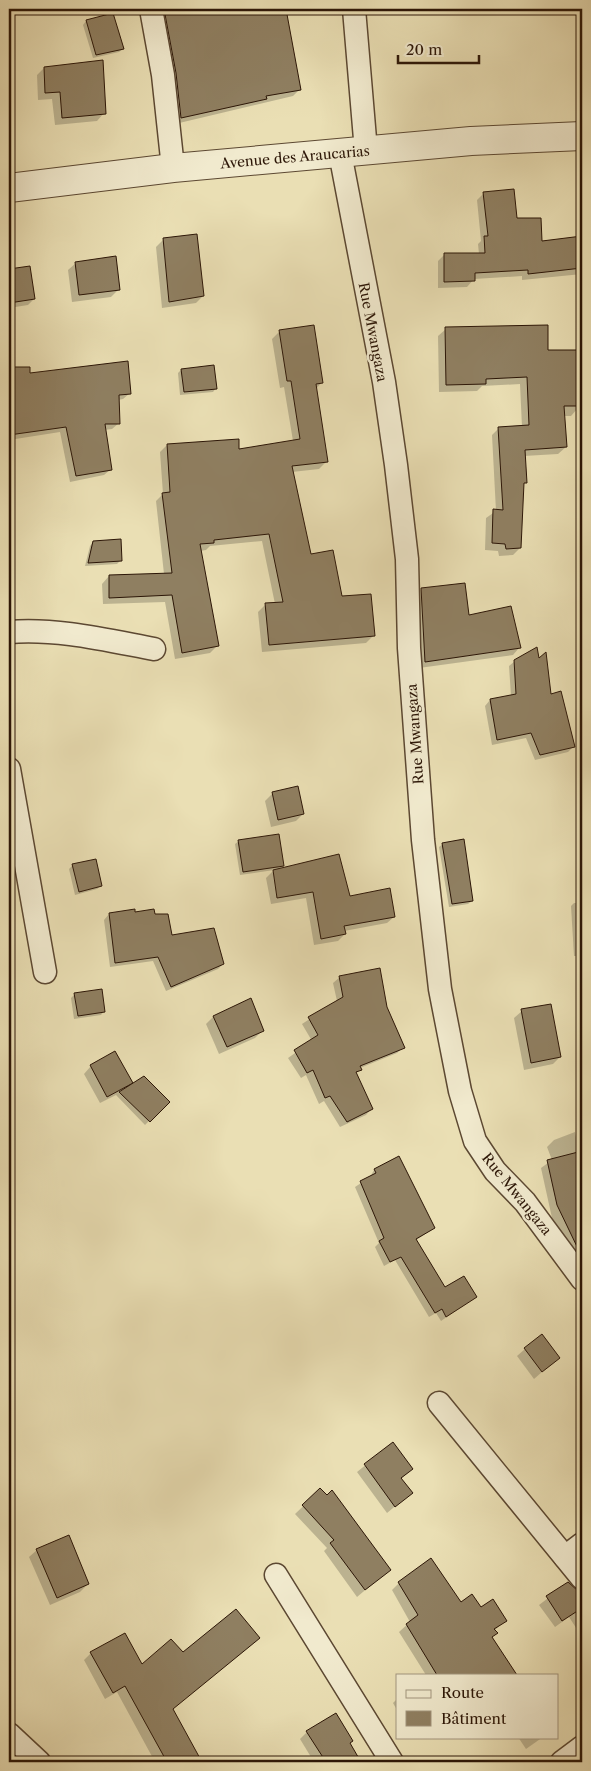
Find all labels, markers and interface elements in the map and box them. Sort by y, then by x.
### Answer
scale bar [398,32,480,64]
text: 20 m [406,40,442,59]
street label: Avenue des Araucarias [219,142,370,173]
street label: Rue Mwangaza [355,281,392,384]
street label: Rue Mwangaza [402,682,427,785]
street label: Rue Mwangaza [478,1149,556,1239]
legend [396,1674,558,1738]
text: Route [441,1683,484,1702]
text: Bâtiment [441,1709,507,1728]

